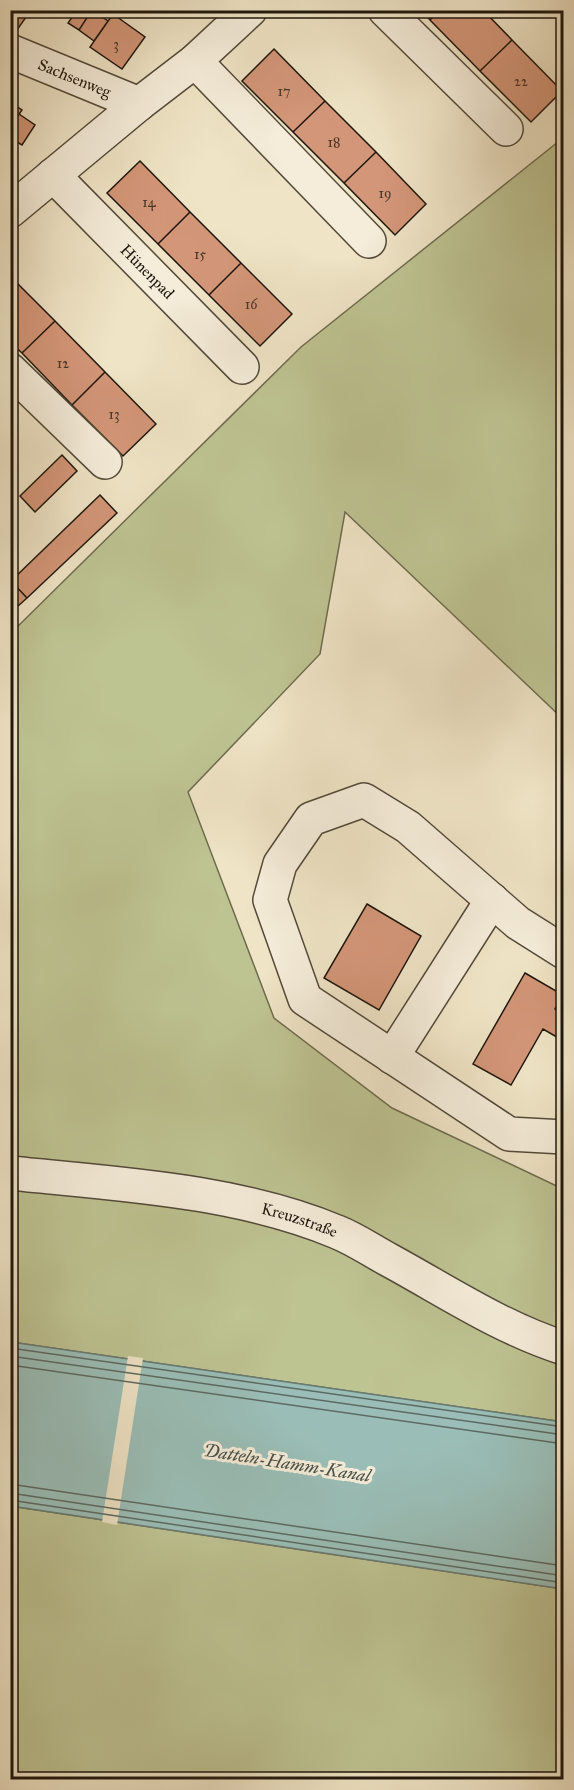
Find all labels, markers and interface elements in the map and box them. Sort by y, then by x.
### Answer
house number: 3 [113,36,119,53]
street label: Sachsenweg [35,55,114,103]
house number: 22 [514,73,528,90]
house number: 17 [277,83,291,100]
house number: 18 [328,134,340,151]
house number: 19 [379,185,391,202]
house number: 14 [142,194,157,211]
street label: Hünenpad [116,240,178,303]
house number: 15 [194,246,206,263]
house number: 16 [245,296,258,313]
house number: 12 [57,355,69,372]
house number: 13 [108,406,120,423]
street label: Kreuzstraße [259,1199,341,1241]
water label: Datteln-Hamm-Kanal [202,1439,374,1487]

